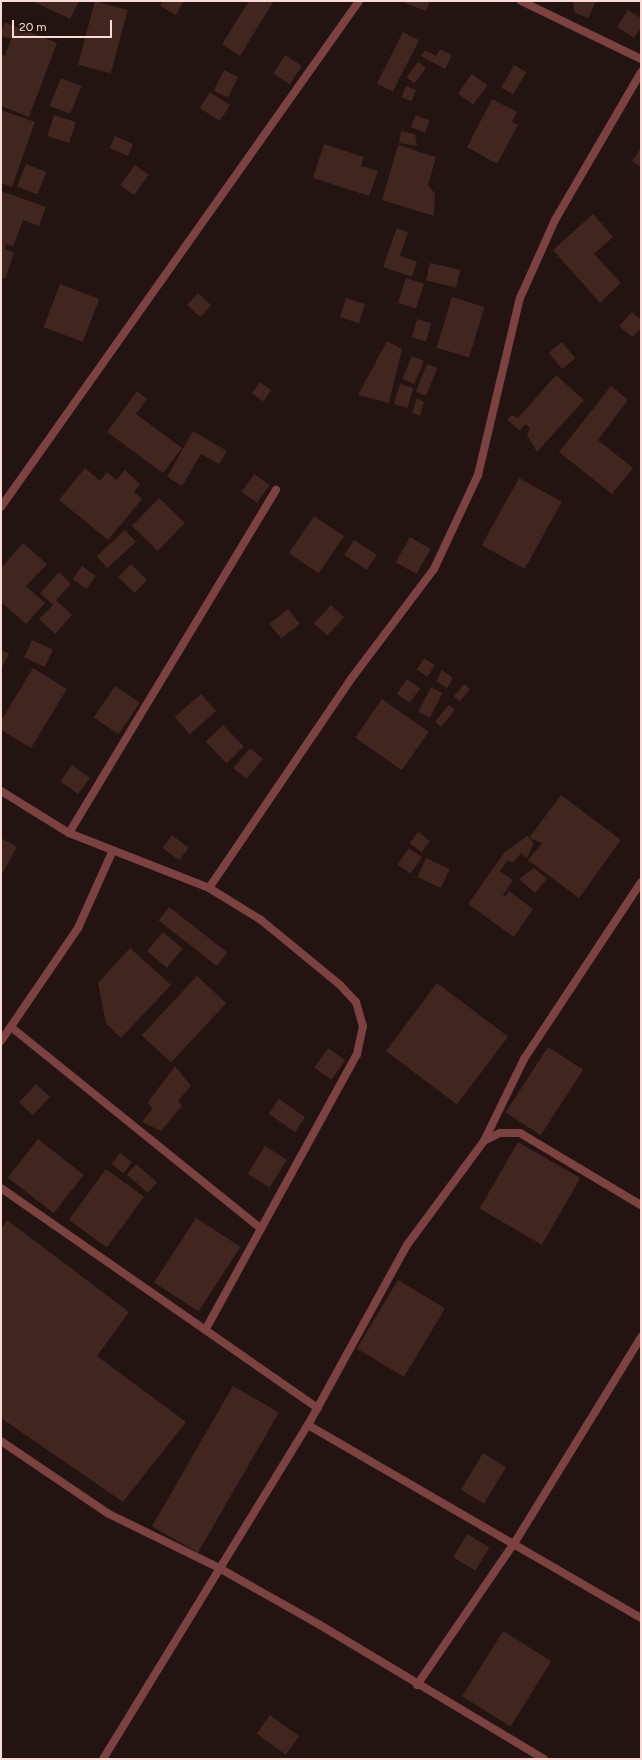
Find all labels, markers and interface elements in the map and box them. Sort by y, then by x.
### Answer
scale bar [14,12,114,38]
text: 20 m [19,20,47,34]

